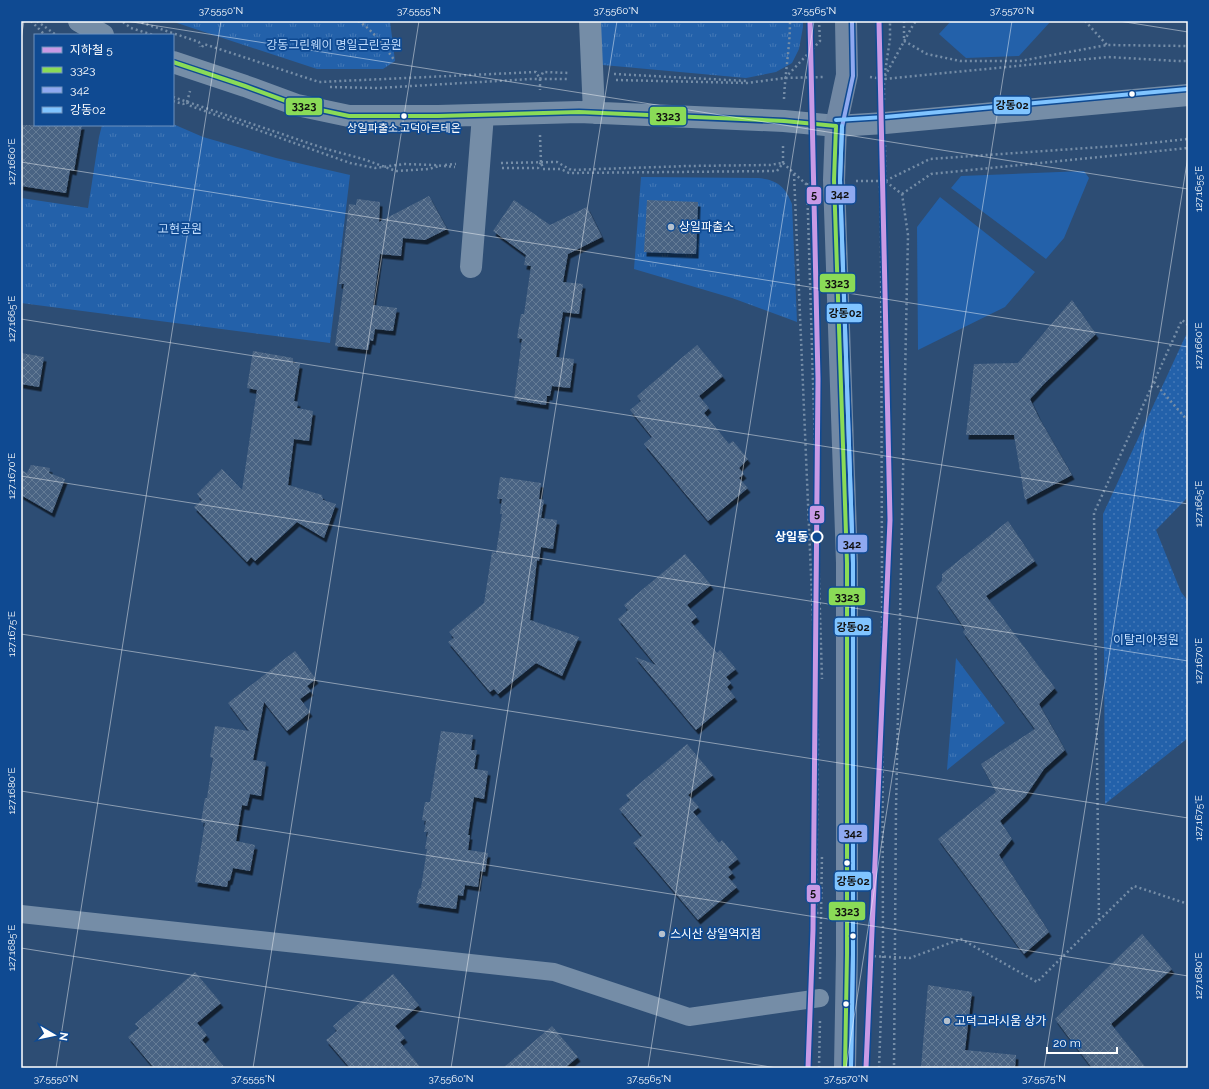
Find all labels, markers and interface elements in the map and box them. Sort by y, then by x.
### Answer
text: 37.5550°N [199,5,243,16]
text: 37.5555°N [397,5,441,16]
text: 37.5560°N [593,5,639,16]
text: 37.5565°N [792,5,836,16]
text: 37.5570°N [990,5,1034,16]
legend [34,34,174,126]
park label: 강동그린웨이 명일근린공원 [266,38,402,52]
text: 지하철 5 [70,43,113,57]
text: 3323 [70,63,95,77]
text: 342 [70,83,89,97]
unlabelled marker [1127,89,1137,99]
line badge: 강동02 [993,96,1031,115]
line badge: 3323 [285,97,323,116]
text: 강동02 [995,99,1029,112]
text: 3323 [292,100,316,113]
text: 강동02 [70,103,106,117]
line badge: 3323 [649,106,687,126]
text: 3323 [656,110,680,123]
marker: 상일파출소.고덕아르테온 [399,111,409,121]
place label: 상일파출소.고덕아르테온 [347,122,461,135]
text: 127.1660°E [6,138,17,186]
text: 127.1655°E [1193,166,1204,212]
line badge: 342 [825,185,856,204]
line badge: 5 [806,186,822,205]
text: 342 [831,188,849,201]
text: 5 [811,189,817,202]
place label: 상일파출소 [679,220,734,234]
park label: 고현공원 [158,222,202,236]
marker: 상일파출소 [666,222,676,232]
line badge: 3323 [819,273,856,293]
text: 3323 [825,277,849,290]
text: 127.1665°E [6,296,17,342]
line badge: 강동02 [826,303,863,323]
text: 강동02 [828,307,862,320]
text: 127.1660°E [1193,322,1204,370]
text: 127.1670°E [6,453,17,499]
text: 127.1665°E [1193,481,1204,527]
line badge: 5 [809,505,825,524]
text: 5 [814,508,820,521]
place label: 상일동 [775,530,808,544]
marker: 상일동 [810,530,824,544]
line badge: 342 [837,534,868,553]
text: 342 [843,538,861,551]
line badge: 3323 [828,587,866,606]
text: 3323 [835,591,859,604]
text: 127.1675°E [6,611,17,657]
line badge: 강동02 [834,617,872,636]
text: 강동02 [836,621,870,634]
park label: 이탈리아정원 [1113,633,1179,647]
text: 127.1670°E [1193,638,1204,684]
text: 127.1680°E [6,768,17,815]
text: 127.1675°E [1193,795,1204,841]
line badge: 342 [838,824,868,843]
text: 342 [844,827,862,840]
unlabelled marker [842,858,852,868]
line badge: 강동02 [834,871,872,891]
text: 강동02 [836,875,870,888]
line badge: 5 [806,884,821,903]
text: 5 [810,887,816,900]
line badge: 3323 [828,901,866,921]
text: 3323 [835,905,859,918]
text: 127.1685°E [6,925,17,971]
place label: 스시산 상일역지점 [670,927,761,941]
marker: 스시산 상일역지점 [657,929,667,939]
unlabelled marker [848,931,858,941]
text: 127.1680°E [1193,953,1204,1000]
unlabelled marker [841,999,851,1009]
place label: 고덕그라시움 상가 [955,1014,1046,1028]
north arrow [34,1015,74,1055]
marker: 고덕그라시움 상가 [942,1016,952,1026]
scale bar [1047,1029,1117,1055]
text: N [56,1031,70,1042]
text: 20 m [1053,1036,1081,1050]
text: 37.5550°N [34,1073,78,1084]
text: 37.5555°N [231,1073,275,1084]
text: 37.5560°N [428,1073,474,1084]
text: 37.5565°N [627,1073,671,1084]
text: 37.5570°N [824,1073,868,1084]
text: 37.5575°N [1022,1073,1066,1084]

